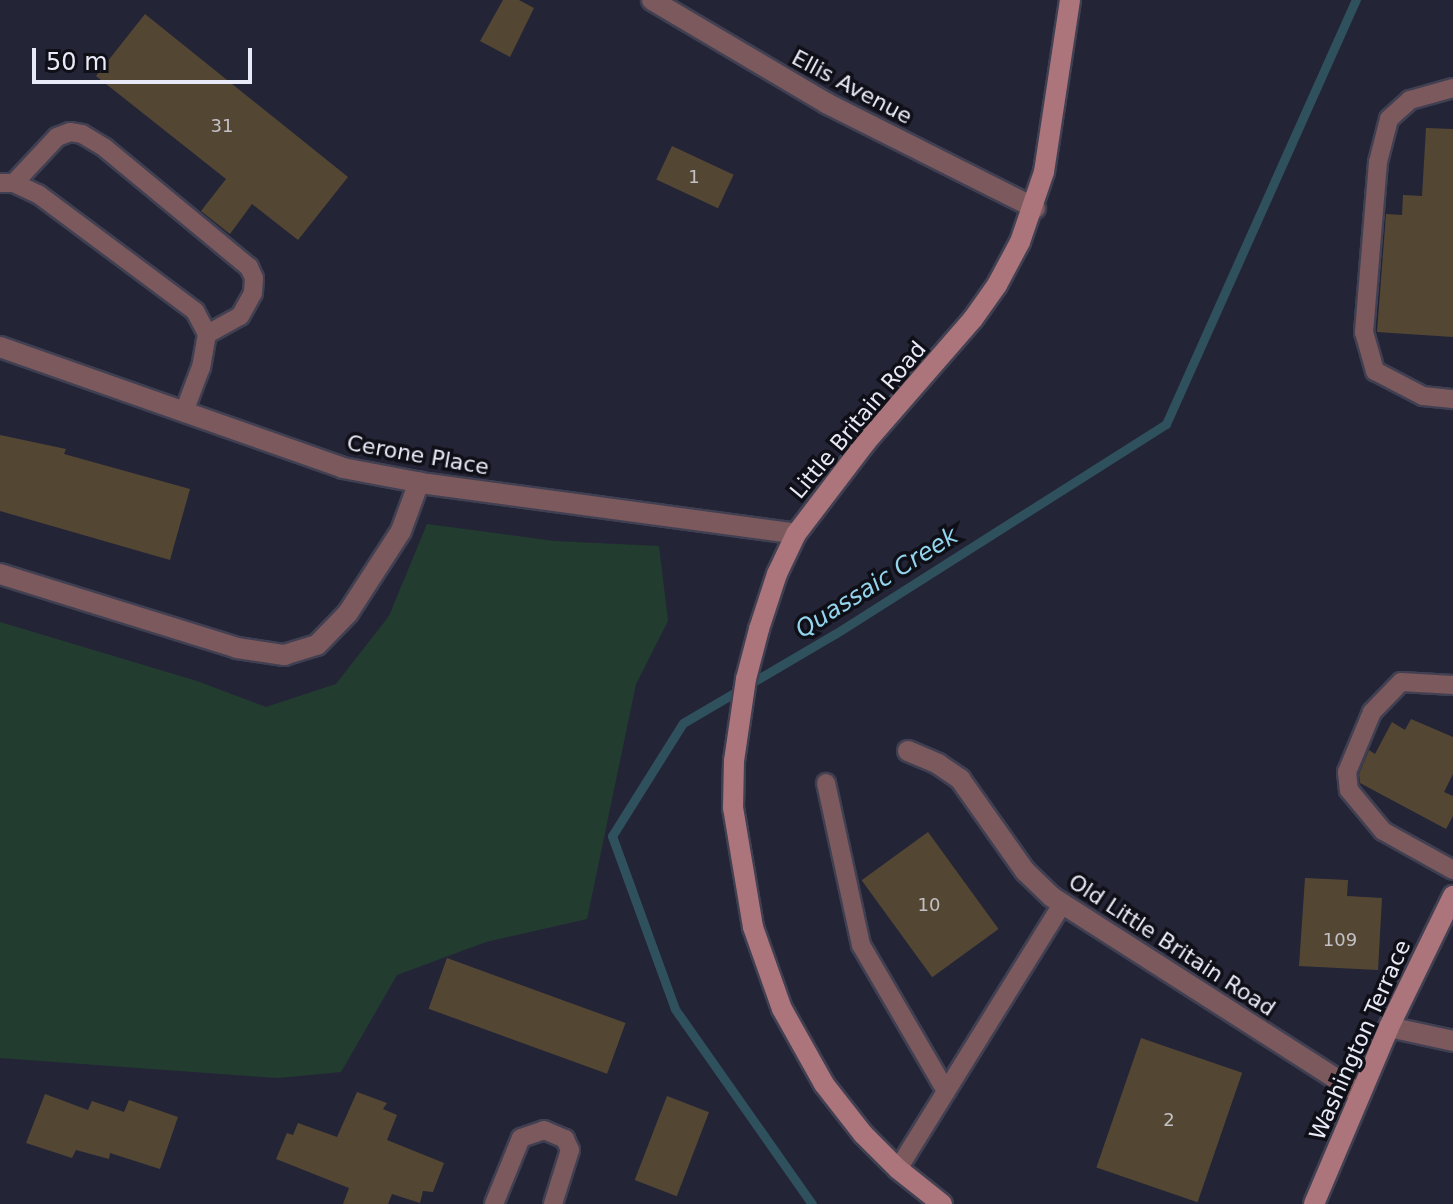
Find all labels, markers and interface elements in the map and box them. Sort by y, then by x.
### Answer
scale bar [36,32,256,82]
street label: Ellis Avenue [787,44,917,130]
text: 50 m [46,48,108,76]
house number: 31 [211,115,233,137]
house number: 1 [688,166,700,188]
street label: Little Britain Road [785,336,931,504]
street label: Cerone Place [345,430,491,480]
water label: Quassaic Creek [790,521,964,645]
street label: Old Little Britain Road [1064,868,1280,1022]
house number: 10 [918,894,940,916]
house number: 109 [1323,929,1357,951]
street label: Washington Terrace [1304,936,1416,1144]
house number: 2 [1163,1109,1175,1131]

